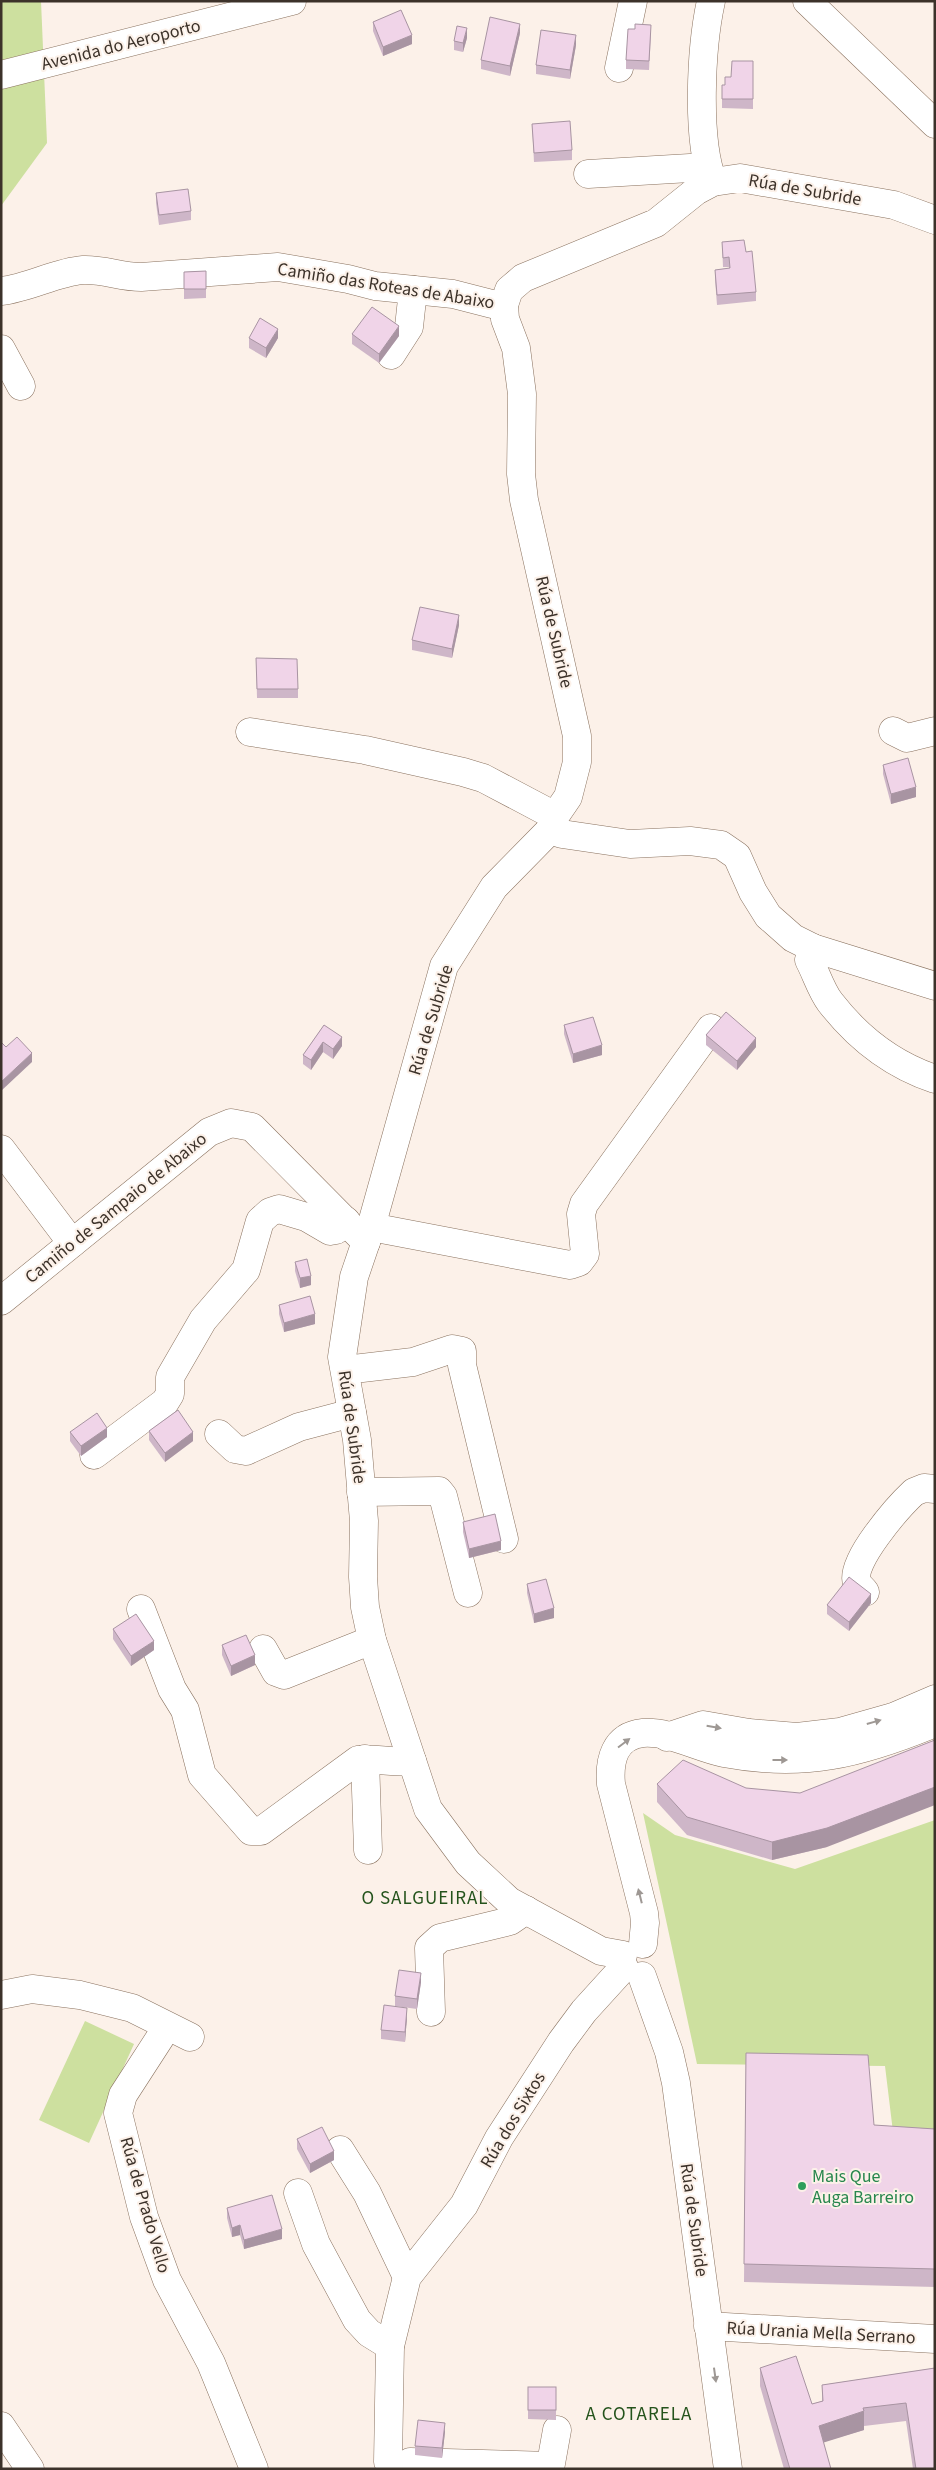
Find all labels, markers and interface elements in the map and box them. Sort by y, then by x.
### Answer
street label: Avenida do Aeroporto [39,13,203,77]
street label: Rúa de Subride [747,168,863,212]
street label: Camiño das Roteas de Abaixo [276,256,496,316]
street label: Rúa de Subride [529,574,579,690]
street label: Rúa de Subride [402,962,460,1078]
street label: Camiño de Sampaio de Abaixo [20,1127,212,1289]
street label: Rúa de Subride [332,1369,372,1485]
one-way arrow [867,1718,882,1726]
one-way arrow [706,1723,722,1731]
one-way arrow [617,1738,631,1748]
one-way arrow [773,1756,789,1764]
district label: O SALGUEIRAL [362,1885,488,1912]
one-way arrow [636,1889,644,1904]
street label: Rúa dos Sixtos [474,2067,552,2173]
street label: Rúa de Prado Vello [114,2134,176,2276]
street label: Rúa de Subride [674,2162,714,2278]
place label: Mais Que Auga Barreiro [812,2164,914,2210]
marker: Mais Que Auga Barreiro [796,2180,808,2192]
street label: Rúa Urania Mella Serrano [726,2316,916,2350]
one-way arrow [711,2367,719,2383]
district label: A COTARELA [586,2401,692,2428]

